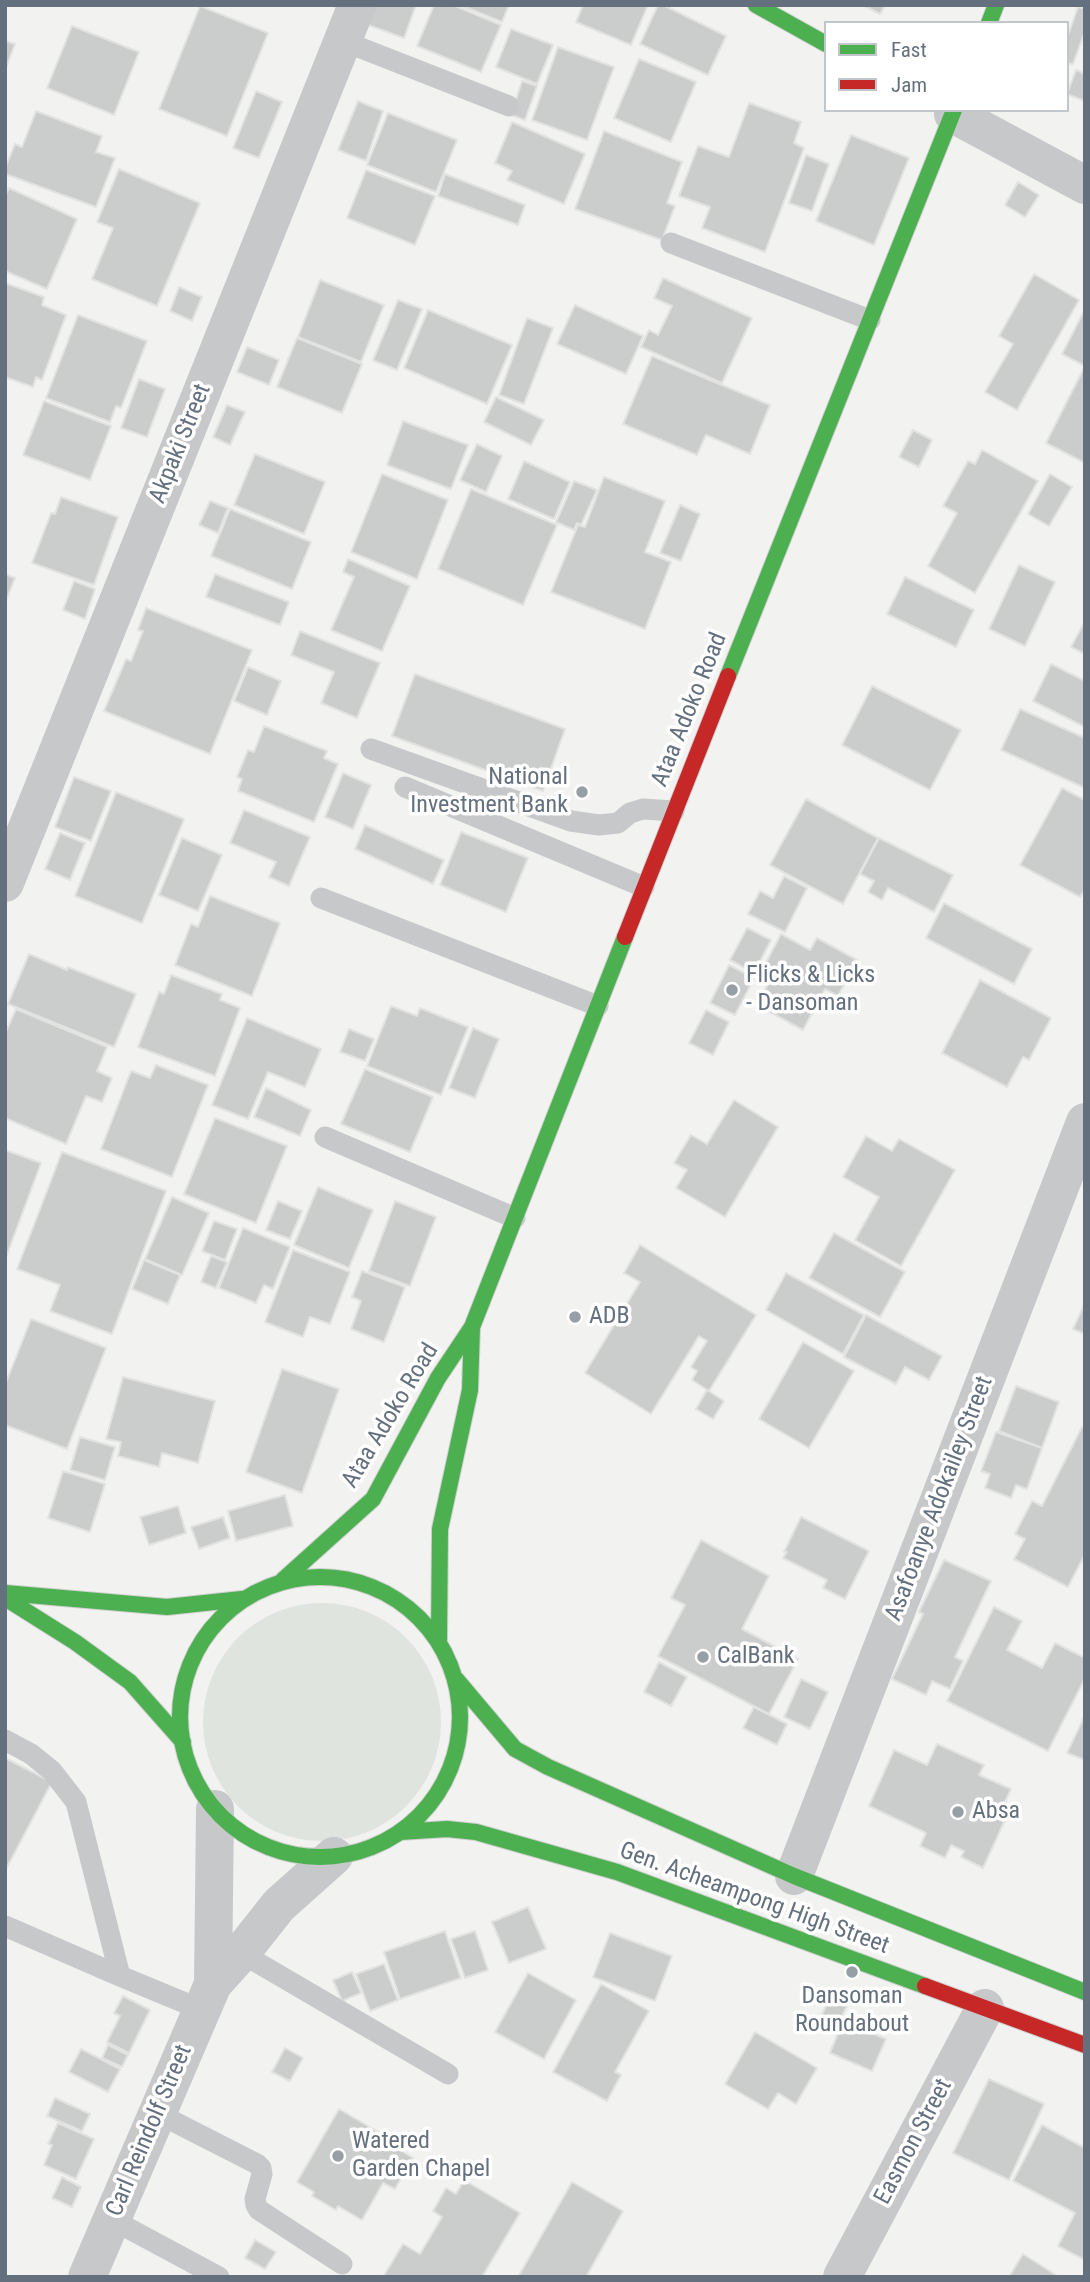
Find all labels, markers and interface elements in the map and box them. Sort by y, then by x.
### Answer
legend [824,21,1069,112]
text: Fast [891,38,927,62]
text: Jam [891,73,927,97]
street label: Akpaki Street [144,380,218,508]
street label: Ataa Adoko Road [646,629,734,791]
place label: National Investment Bank [410,764,568,820]
marker: National Investment Bank [574,784,590,800]
place label: Flicks & Licks - Dansoman [746,962,875,1018]
marker: Flicks & Licks - Dansoman [724,982,740,998]
place label: ADB [589,1303,630,1331]
marker: ADB [567,1309,583,1325]
street label: Ataa Adoko Road [337,1338,445,1494]
street label: Asafoanye Adokailey Street [880,1373,1000,1625]
place label: CalBank [717,1643,795,1671]
marker: CalBank [695,1649,711,1665]
place label: Absa [972,1798,1020,1826]
marker: Absa [950,1804,966,1820]
street label: Gen. Acheampong High Street [615,1837,893,1961]
marker: Dansoman Roundabout [844,1964,860,1980]
place label: Dansoman Roundabout [795,1983,909,2039]
street label: Carl Reindolf Street [101,2041,199,2221]
street label: Easmon Street [869,2074,959,2210]
place label: Watered Garden Chapel [352,2128,490,2184]
marker: Watered Garden Chapel [330,2148,346,2164]

